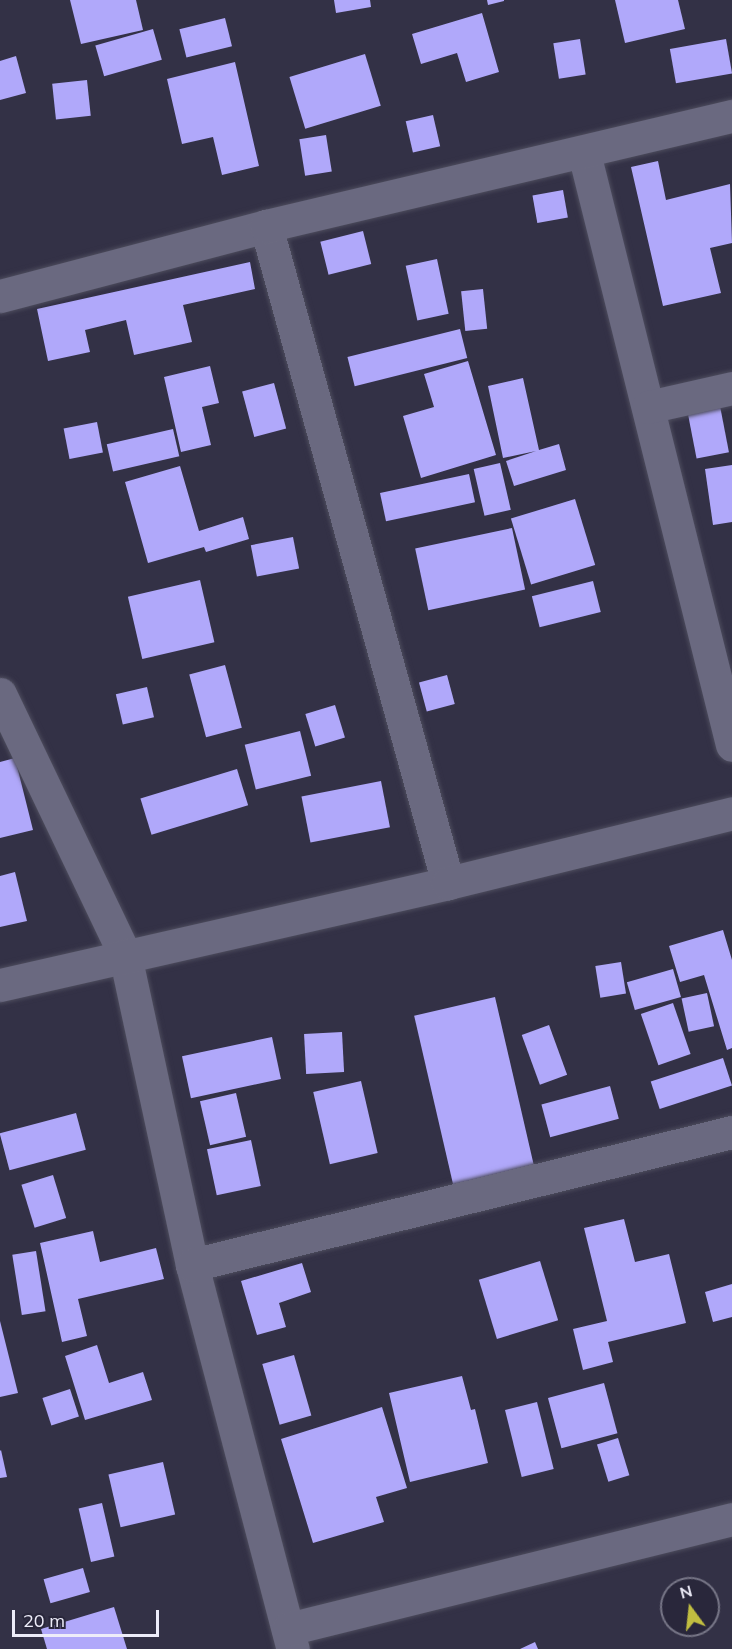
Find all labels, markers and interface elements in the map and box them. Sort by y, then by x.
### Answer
north arrow [660,1577,720,1637]
text: N [677,1580,694,1603]
scale bar [15,1598,162,1636]
text: 20 m [23,1609,65,1632]

